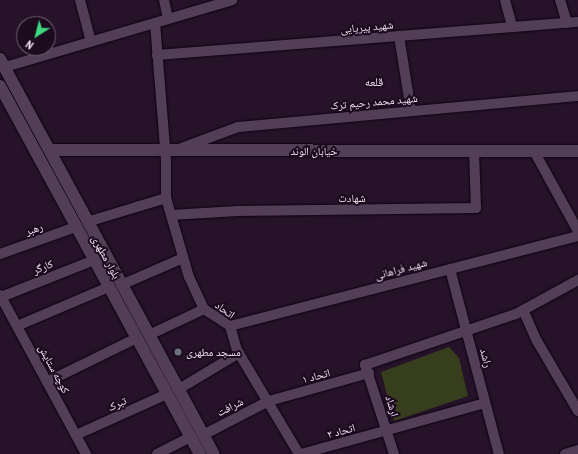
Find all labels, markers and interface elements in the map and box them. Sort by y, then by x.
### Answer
north arrow [16,16,56,56]
street label: شهید پیریایی [340,18,394,36]
text: N [23,37,36,52]
district label: قلعه [365,76,383,90]
street label: شهید محمد رحیم ترک [330,92,418,112]
street label: خیابان الوند [291,144,337,158]
street label: شهادت [338,191,366,205]
street label: رهبر [24,220,44,238]
street label: بلوار مطهری [89,233,123,281]
street label: شهید فراهانی [373,256,429,282]
street label: کارگر [31,257,55,277]
street label: اتحاد [213,298,237,322]
street label: کوچه ستایش [36,342,72,396]
place label: مسجد مطهری [186,345,241,359]
marker: مسجد مطهری [173,347,183,357]
street label: راشد [477,347,495,369]
street label: اتحاد ۱ [301,366,331,386]
street label: تبرک [105,394,129,414]
street label: ارشاد [383,394,401,418]
street label: شرافت [215,395,245,419]
street label: اتحاد ۲ [326,421,356,441]

